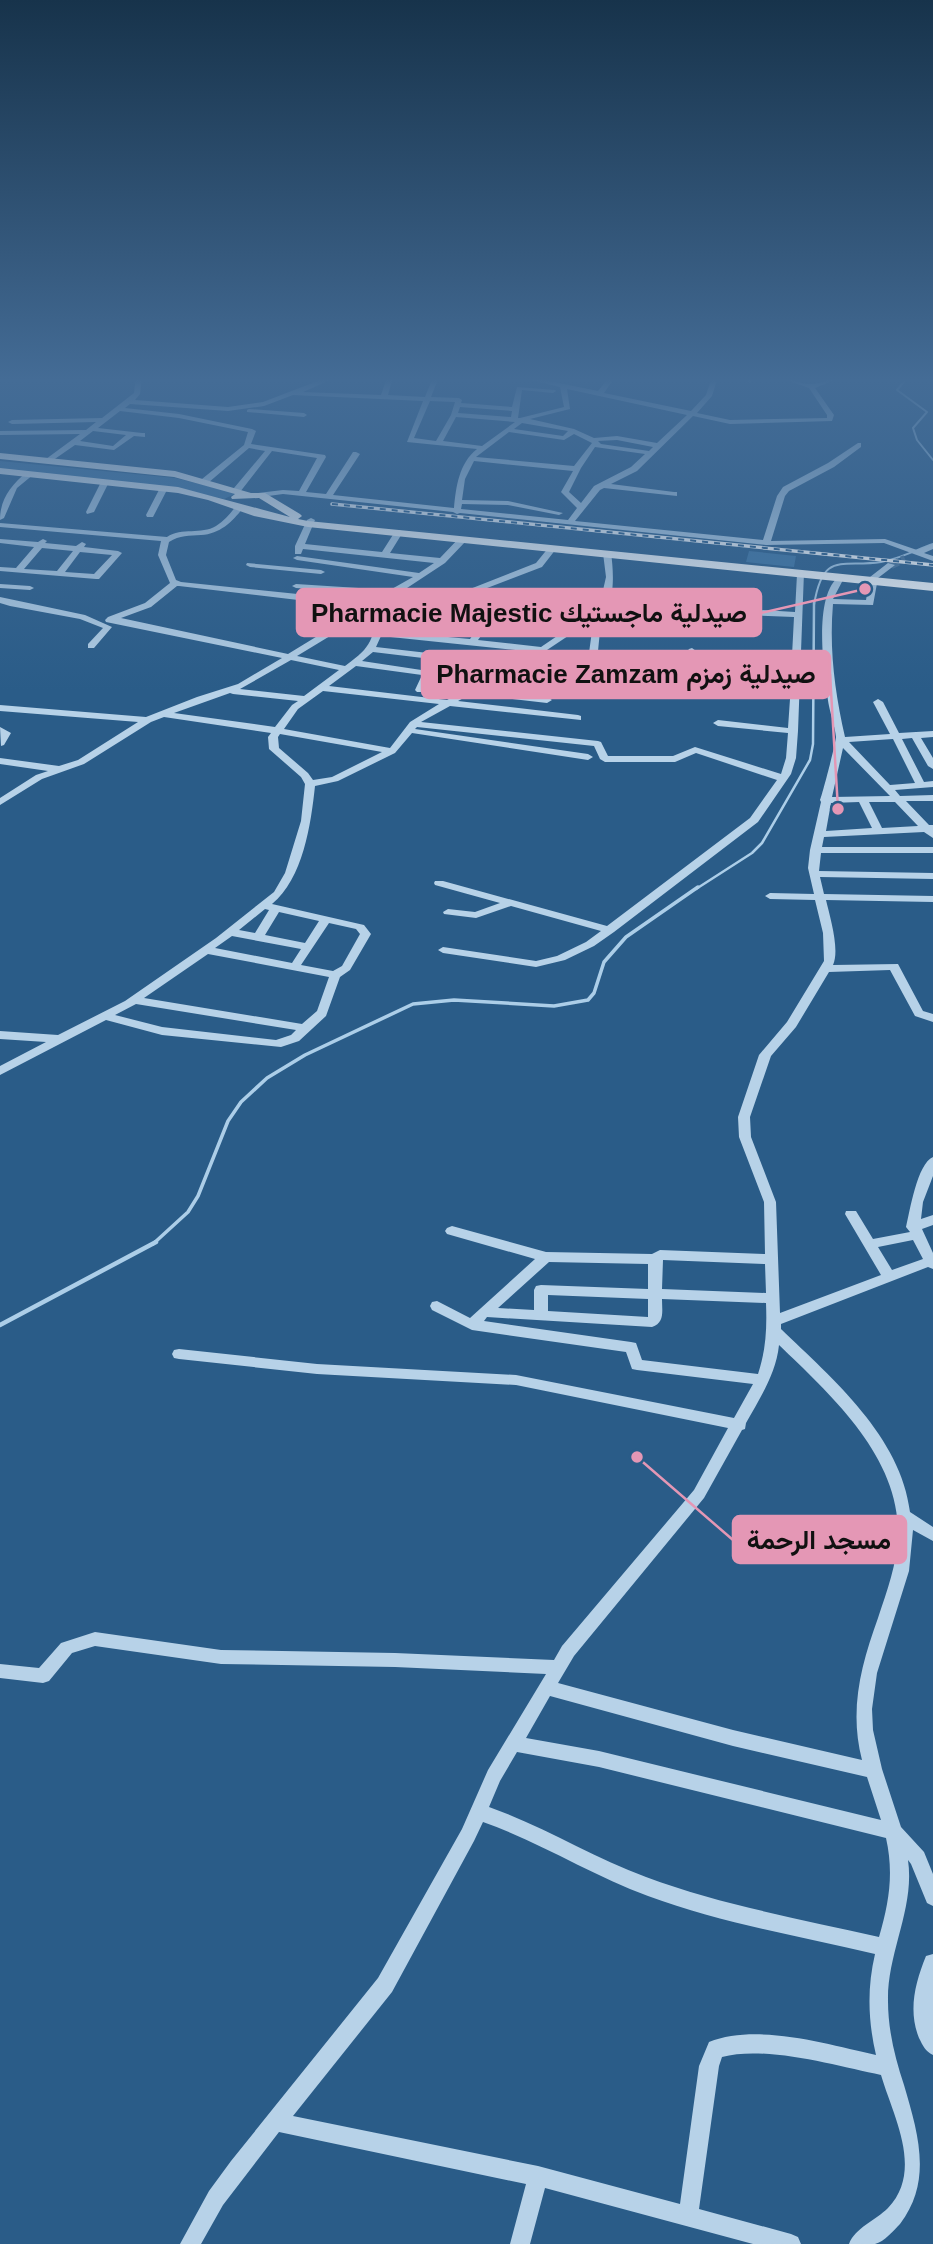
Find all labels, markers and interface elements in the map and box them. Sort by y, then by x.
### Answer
callout: Pharmacie Majestic صيدلية ماجستيك [297,589,761,636]
text: Pharmacie Majestic صيدلية ماجستيك [311,598,747,628]
callout: Pharmacie Zamzam صيدلية زمزم [422,651,830,698]
text: Pharmacie Zamzam صيدلية زمزم [436,659,816,691]
callout: مسجد الرحمة [733,1516,906,1563]
text: مسجد الرحمة [747,1525,891,1556]

